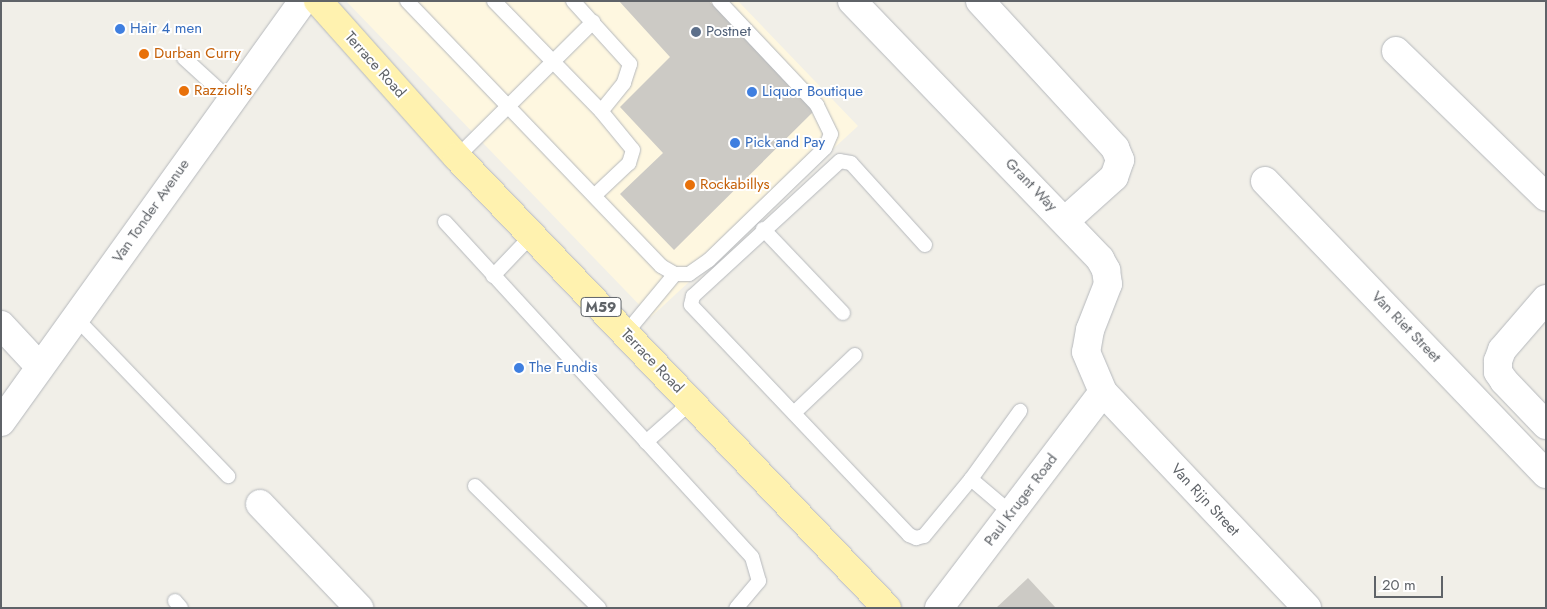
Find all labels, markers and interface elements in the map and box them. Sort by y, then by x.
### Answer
place label: Hair 4 men [130,20,202,38]
marker: Hair 4 men [114,23,126,35]
place label: Postnet [706,23,751,41]
marker: Postnet [690,26,702,38]
street label: Terrace Road [341,28,409,102]
place label: Durban Curry [154,45,241,63]
marker: Durban Curry [138,48,150,60]
place label: Razzioli's [194,82,252,100]
place label: Liquor Boutique [762,83,863,101]
marker: Razzioli's [178,85,190,97]
marker: Liquor Boutique [746,86,758,98]
place label: Pick and Pay [745,134,825,152]
marker: Pick and Pay [729,137,741,149]
street label: Grant Way [1001,155,1061,215]
street label: Van Tonder Avenue [109,156,193,266]
place label: Rockabillys [700,176,770,194]
marker: Rockabillys [684,179,696,191]
street label: Van Riet Street [1368,288,1444,366]
road number: M59 [580,296,622,318]
street label: Terrace Road [617,325,687,397]
place label: The Fundis [529,359,598,377]
marker: The Fundis [513,362,525,374]
street label: Paul Kruger Road [981,450,1061,550]
street label: Van Rijn Street [1167,460,1243,540]
scale bar [1377,566,1446,598]
text: 20 m [1382,574,1416,596]

